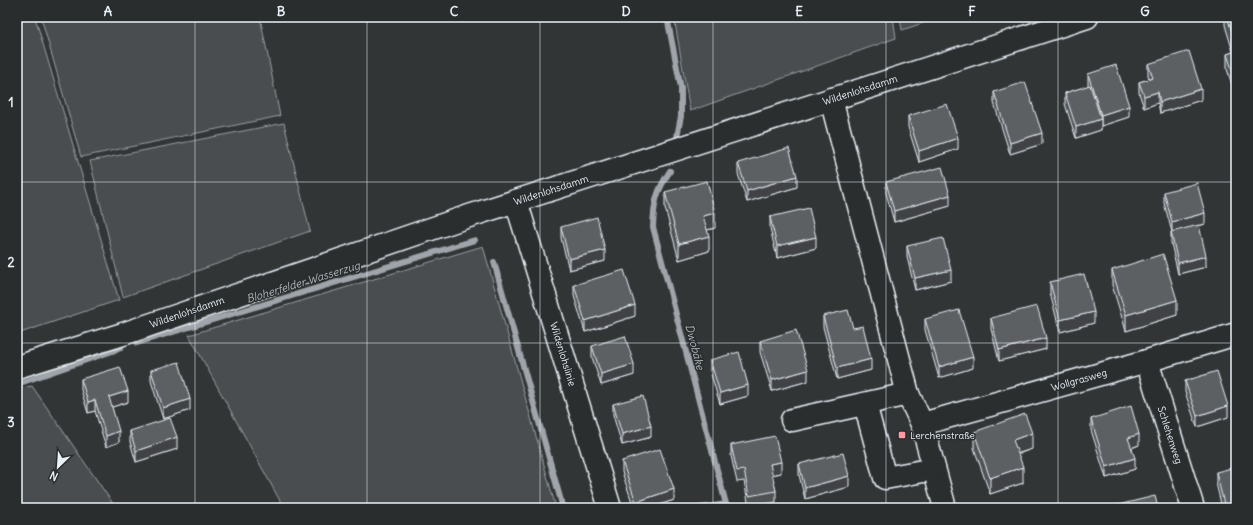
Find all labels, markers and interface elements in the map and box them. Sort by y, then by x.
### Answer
text: A [104,3,113,20]
text: B [277,3,286,20]
text: C [450,3,459,20]
text: D [621,3,631,20]
text: E [795,3,803,20]
text: F [968,3,976,20]
text: G [1140,3,1150,20]
street label: Wildenlohsdamm [821,72,899,108]
text: 1 [8,94,14,111]
street label: Wildenlohsdamm [512,172,590,208]
text: 2 [7,254,15,271]
water label: Bloherfelder Wasserzug [245,258,362,306]
street label: Wildenlohsdamm [148,293,226,331]
street label: Wildenlohslinie [547,320,579,388]
water label: Dwobäke [682,323,708,372]
street label: Wollgrasweg [1050,366,1108,394]
street label: Schlehenweg [1155,405,1185,465]
text: 3 [7,414,15,431]
place label: Lerchenstraße [910,429,975,442]
marker: Lerchenstraße [897,430,907,440]
north arrow [38,447,78,487]
text: N [47,468,60,484]

